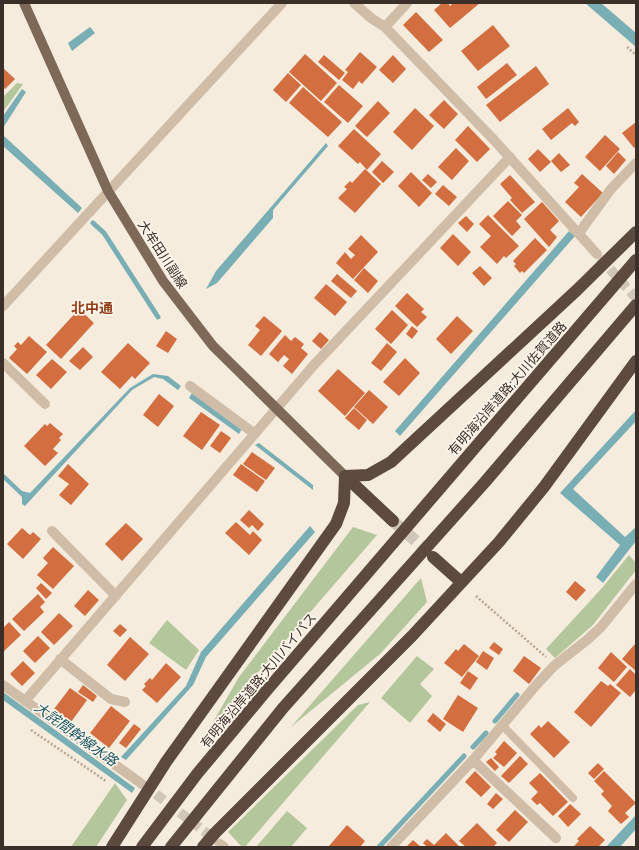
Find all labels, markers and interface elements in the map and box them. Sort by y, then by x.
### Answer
street label: 大牟田川副線 [134,217,191,292]
district label: 北中通 [71,299,113,317]
street label: 有明海沿岸道路;大川佐賀道路 [445,318,570,459]
street label: 有明海沿岸道路;大川バイパス [197,609,320,752]
water label: 大詫間幹線水路 [31,698,122,771]

